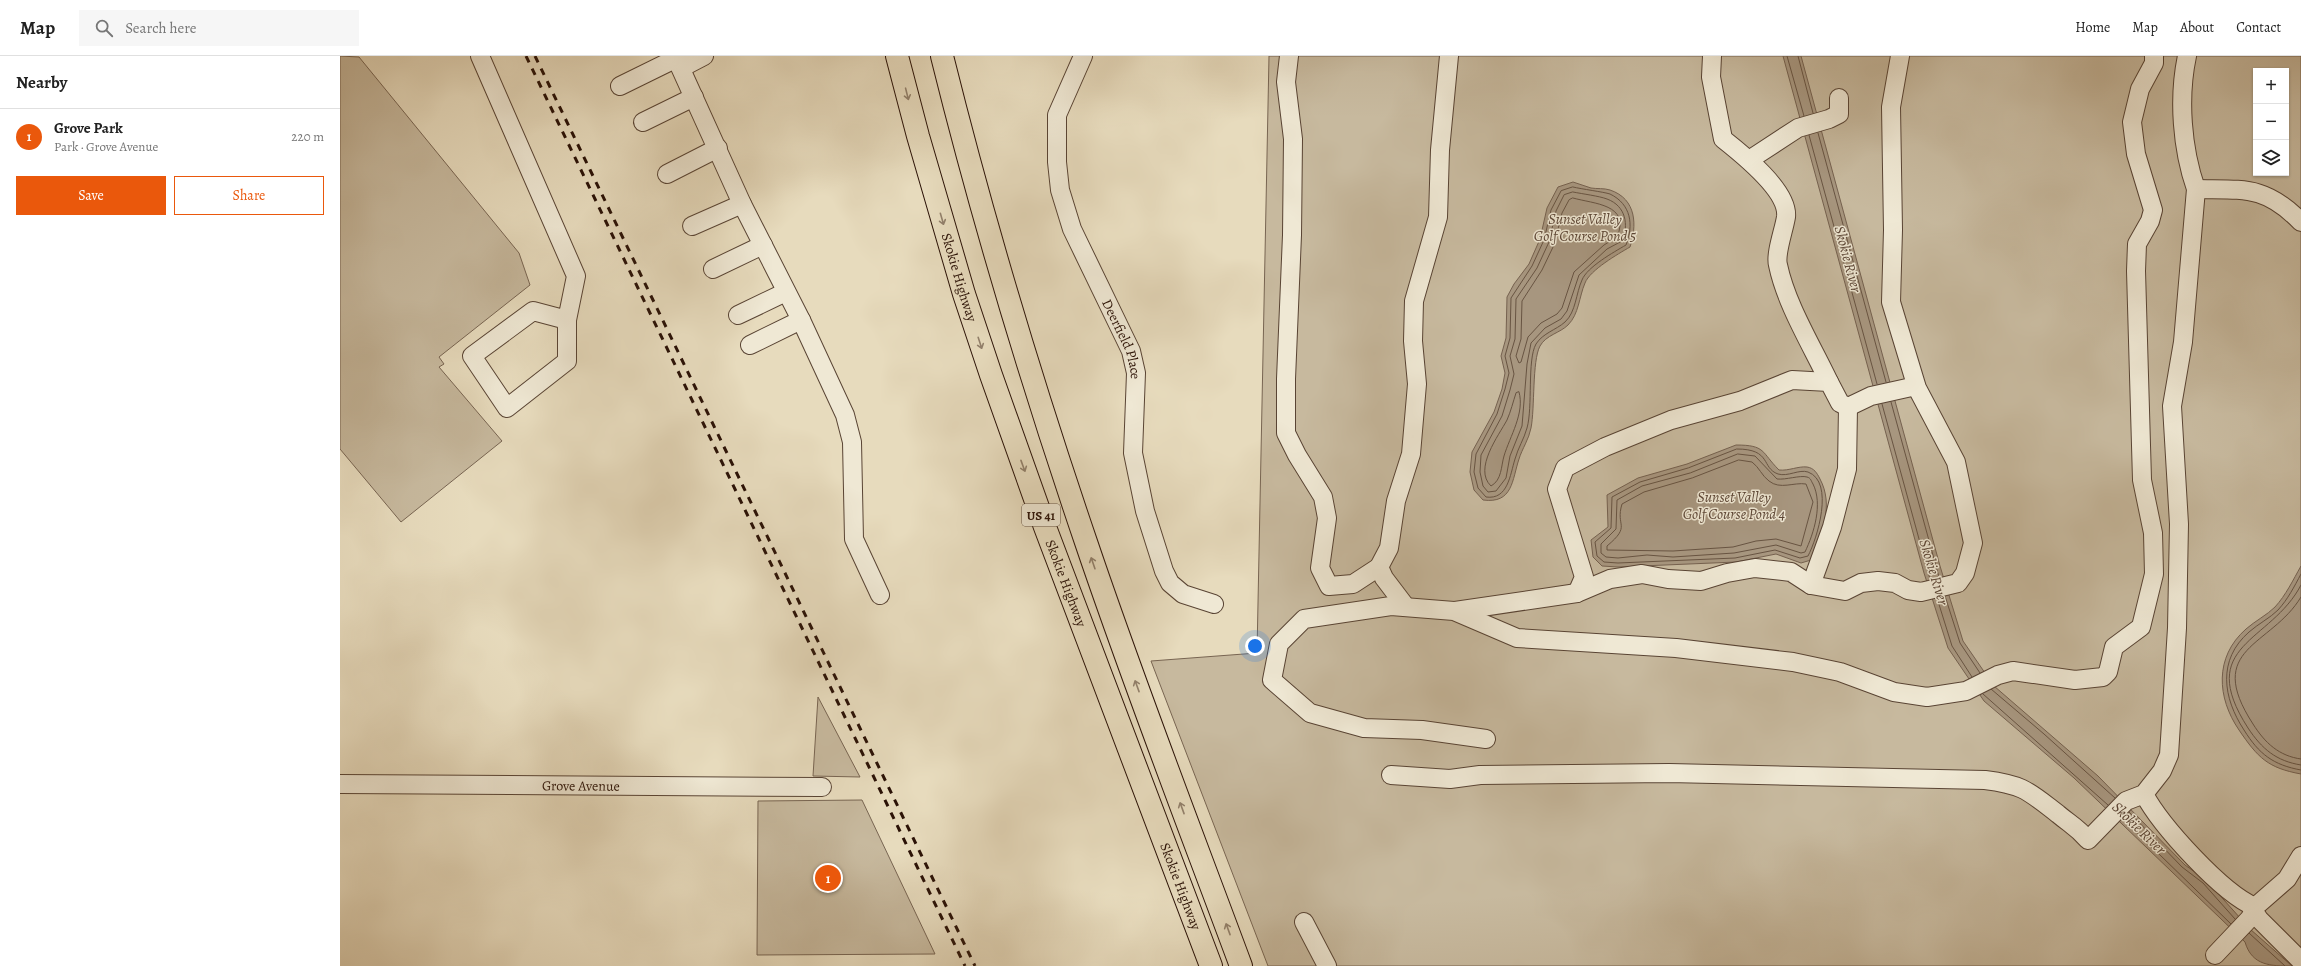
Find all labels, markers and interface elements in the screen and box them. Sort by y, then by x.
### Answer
search box [79,10,359,46]
text: Map [20,15,55,41]
icon: search [93,17,115,39]
text: Search here [125,18,197,38]
text: Home [2075,18,2110,37]
text: Map [2132,18,2158,37]
text: About [2180,18,2214,37]
text: Contact [2236,18,2281,37]
map controls [2253,68,2289,176]
button: + [2253,68,2289,104]
text: Nearby [16,71,67,94]
one-way arrow [904,87,911,100]
button: − [2253,104,2289,140]
text: Grove Park [54,118,123,138]
text: 1 [27,128,31,145]
text: 220 m [291,128,324,145]
text: Park · Grove Avenue [54,138,158,155]
button: layers [2253,140,2289,176]
button: Save [16,176,166,215]
button: Share [174,176,324,215]
water label: Sunset Valley Golf Course Pond 5 [1534,209,1637,246]
one-way arrow [939,212,946,225]
water label: Skokie River [1830,224,1867,295]
street label: Skokie Highway [937,231,982,325]
street label: Deerfield Place [1098,296,1145,380]
one-way arrow [977,337,984,350]
one-way arrow [1020,459,1028,471]
water label: Sunset Valley Golf Course Pond 4 [1683,487,1785,524]
road number: US 41 [1022,504,1060,526]
street label: Skokie Highway [1041,537,1092,630]
water label: Skokie River [1915,537,1954,608]
one-way arrow [1089,558,1097,570]
your location [1245,636,1265,656]
one-way arrow [1133,679,1140,692]
street label: Grove Avenue [542,776,620,795]
water label: Skokie River [2108,797,2171,859]
one-way arrow [1178,802,1186,814]
street label: Skokie Highway [1156,840,1206,933]
pin: 1 [815,863,841,893]
one-way arrow [1223,924,1231,936]

